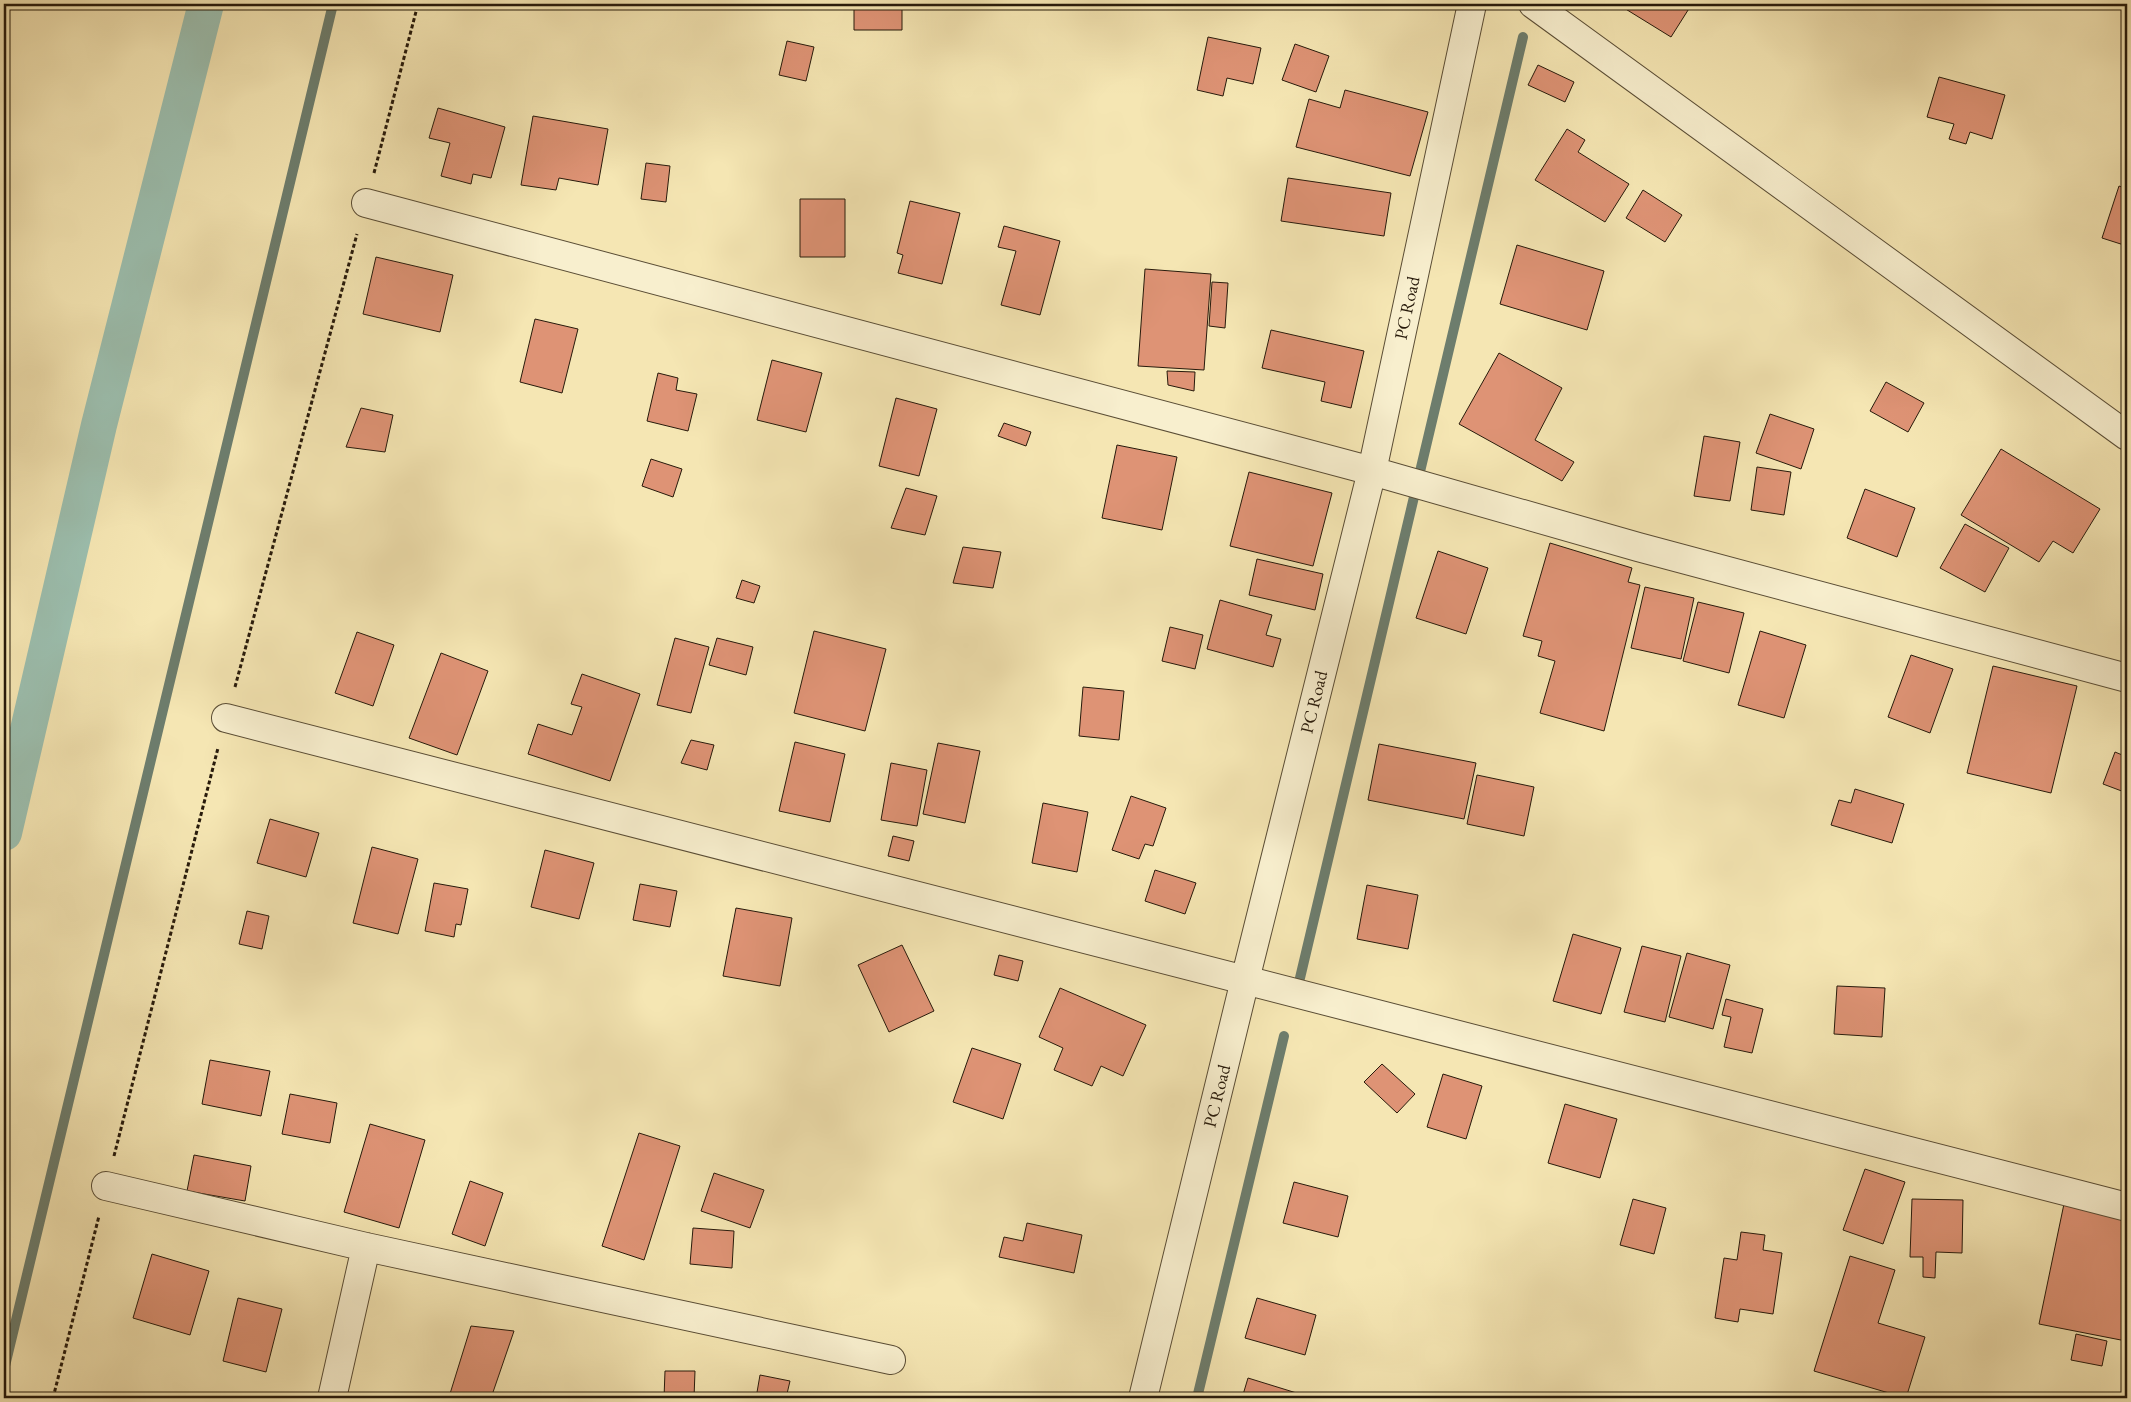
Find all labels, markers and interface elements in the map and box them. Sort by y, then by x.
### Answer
street label: PC Road [1389,273,1425,342]
street label: PC Road [1295,667,1333,736]
street label: PC Road [1198,1061,1236,1130]

